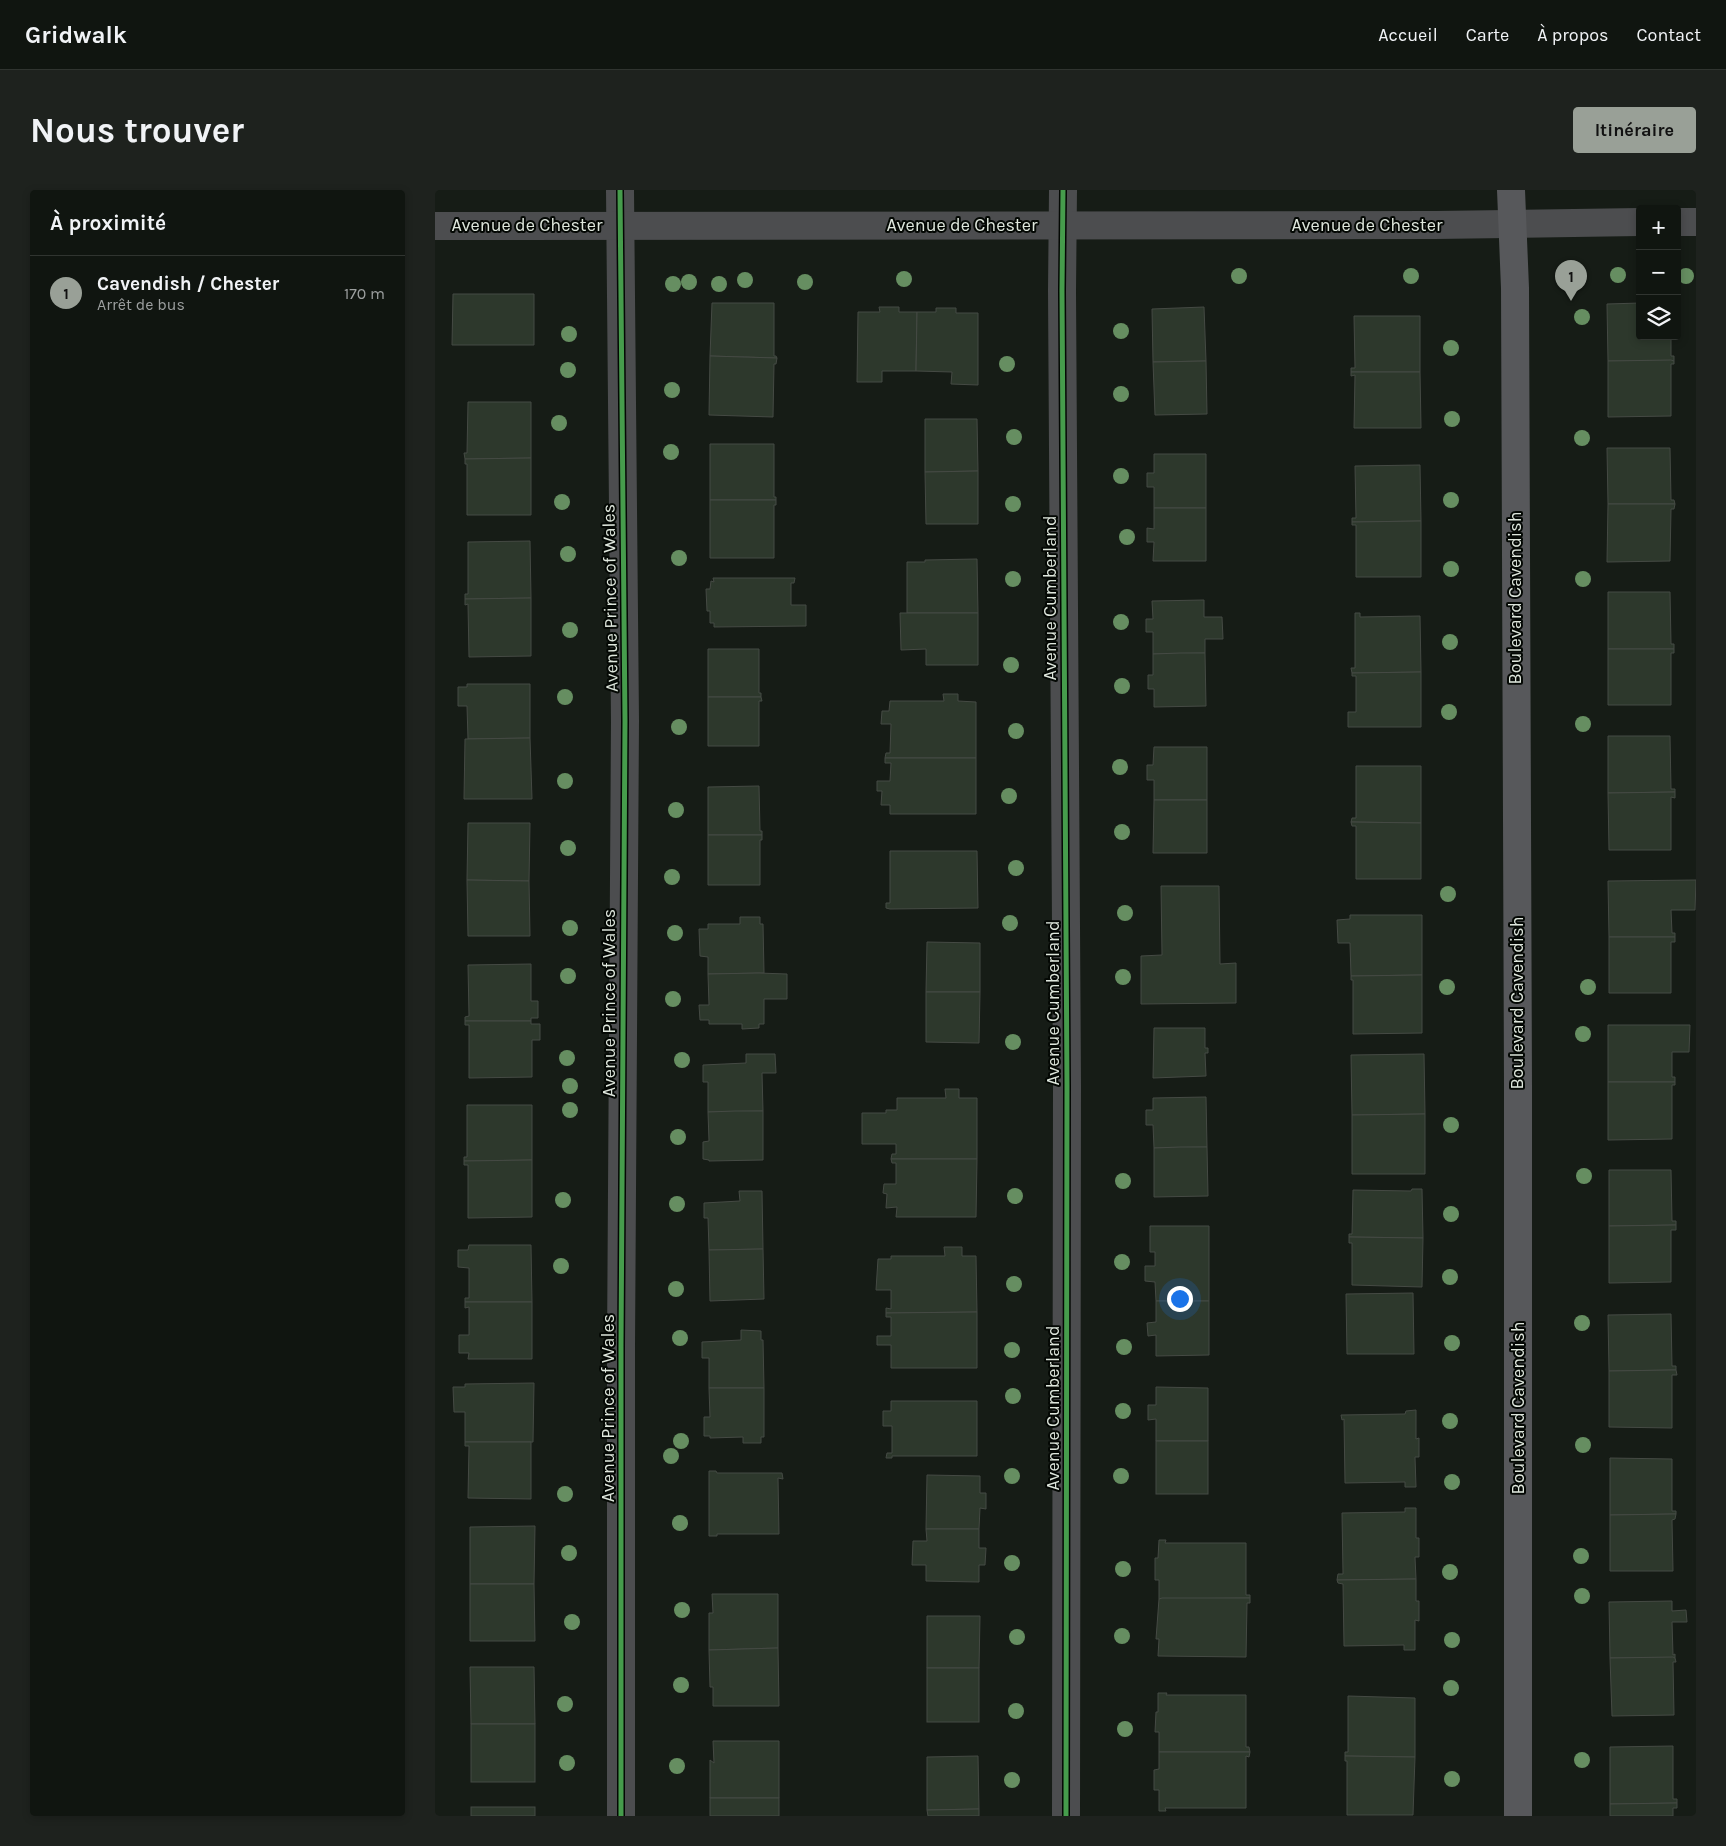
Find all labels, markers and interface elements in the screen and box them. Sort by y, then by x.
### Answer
text: Gridwalk [25,21,127,49]
text: Accueil [1378,24,1438,46]
text: Carte [1466,24,1509,46]
text: À propos [1537,24,1609,46]
text: Contact [1637,24,1701,46]
button: Itinéraire [1573,107,1696,153]
text: Nous trouver [30,110,244,151]
map controls [1636,205,1681,340]
button: + [1636,205,1681,250]
text: À proximité [50,211,166,235]
street label: Avenue de Chester [452,214,603,236]
street label: Avenue de Chester [887,214,1038,236]
street label: Avenue de Chester [1292,214,1443,236]
button: − [1636,250,1681,295]
pin: 1 [1555,260,1587,301]
text: Cavendish / Chester [97,273,279,295]
text: 1 [63,284,69,303]
text: 170 m [344,284,385,303]
text: Arrêt de bus [97,295,185,314]
button: layers [1636,295,1681,340]
street label: Avenue Prince of Wales [597,504,623,692]
street label: Boulevard Cavendish [1504,511,1526,685]
street label: Avenue Cumberland [1039,515,1061,681]
street label: Avenue Prince of Wales [598,909,620,1097]
street label: Boulevard Cavendish [1506,916,1528,1090]
street label: Avenue Cumberland [1042,920,1064,1086]
your location [1167,1286,1193,1312]
street label: Avenue Prince of Wales [597,1314,619,1502]
street label: Boulevard Cavendish [1507,1321,1529,1495]
street label: Avenue Cumberland [1042,1325,1064,1491]

